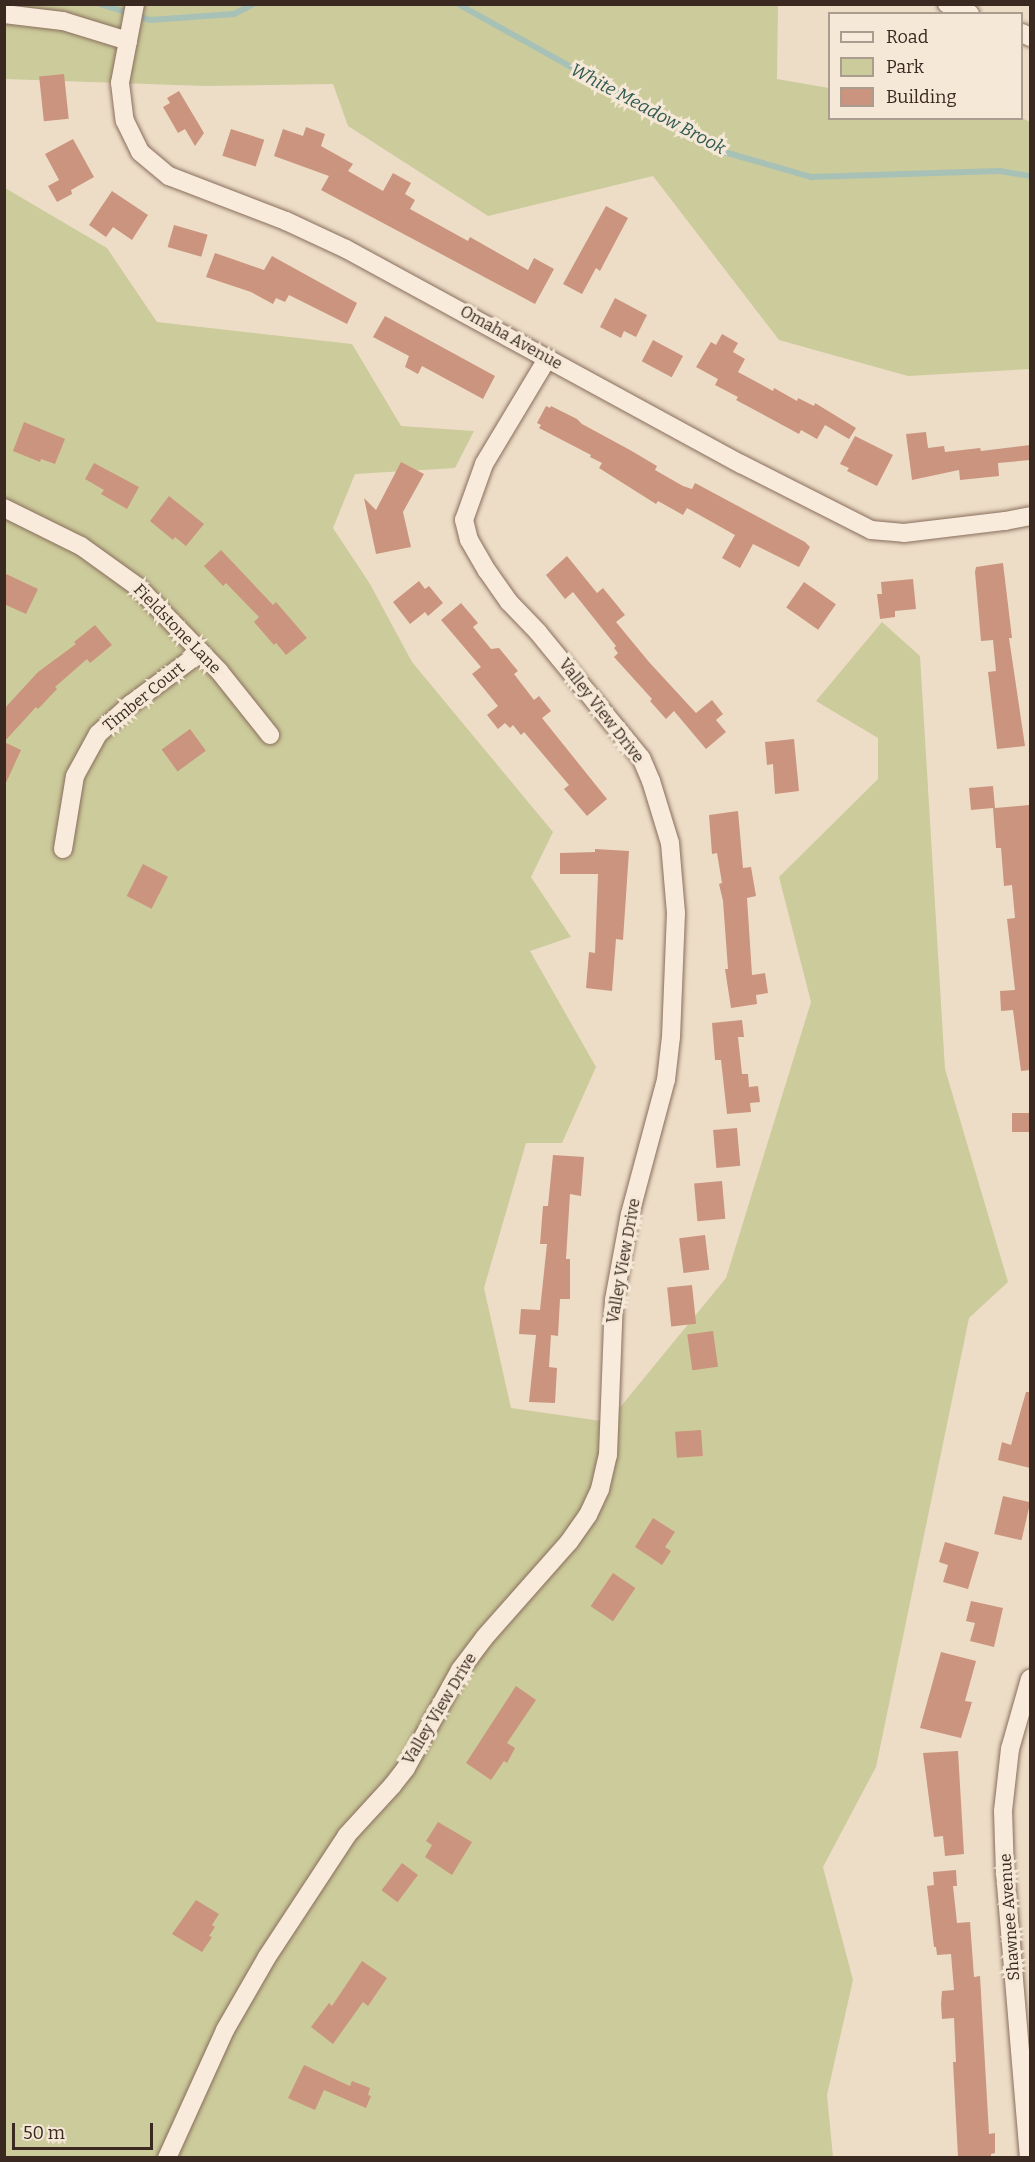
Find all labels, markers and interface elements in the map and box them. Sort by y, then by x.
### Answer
legend [828,12,1023,120]
text: Road [886,26,928,48]
text: Park [886,56,924,78]
water label: White Meadow Brook [567,59,729,159]
text: Building [886,86,957,108]
street label: Omaha Avenue [457,302,565,374]
street label: Fieldstone Lane [129,580,225,678]
street label: Valley View Drive [554,655,648,767]
street label: Timber Court [99,658,189,736]
street label: Valley View Drive [604,1197,644,1325]
street label: Valley View Drive [399,1650,481,1768]
street label: Shawnee Avenue [996,1853,1024,1981]
scale bar [15,2111,156,2149]
text: 50 m [23,2122,65,2144]

